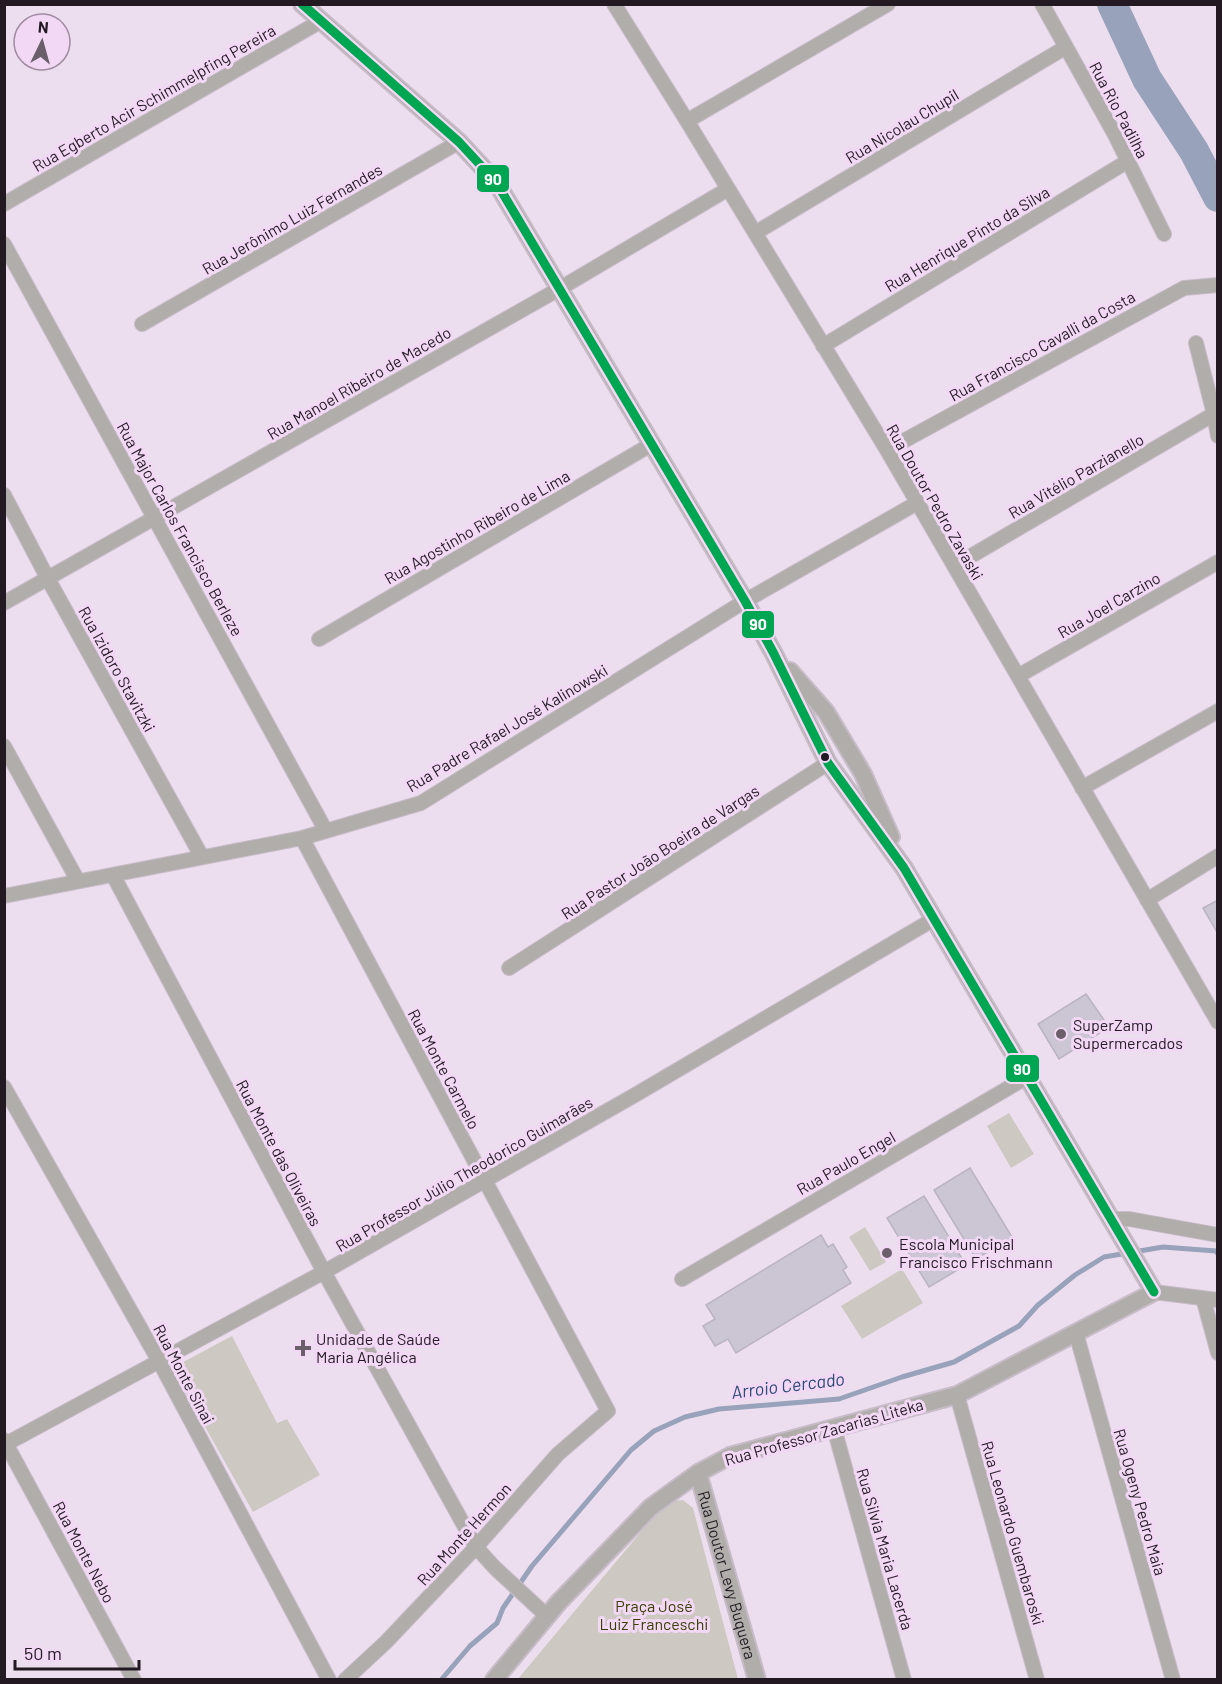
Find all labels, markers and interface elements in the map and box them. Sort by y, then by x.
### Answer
north arrow [12,12,72,72]
text: N [37,17,49,36]
street label: Rua Egberto Acir Schimmelpfing Pereira [29,20,279,175]
street label: Rua Rio Padilha [1086,58,1153,161]
street label: Rua Nicolau Chupil [842,84,962,167]
street label: Rua Jerônimo Luiz Fernandes [198,159,385,278]
line badge: 90 [476,164,510,193]
text: 90 [484,169,502,188]
street label: Rua Henrique Pinto da Silva [881,182,1053,295]
street label: Rua Francisco Cavalli da Costa [946,286,1138,405]
street label: Rua Manoel Ribeiro de Macedo [263,322,454,443]
street label: Rua Major Carlos Francisco Berleze [114,418,247,639]
street label: Rua Doutor Pedro Zavaski [883,421,988,583]
street label: Rua Vitélio Parzianello [1005,429,1147,522]
street label: Rua Agostinho Ribeiro de Lima [381,466,573,588]
street label: Rua Joel Carzino [1054,568,1163,642]
street label: Rua Izidoro Stavitzki [75,603,160,735]
line badge: 90 [741,610,775,639]
text: 90 [749,614,767,633]
street label: Rua Padre Rafael José Kalinowski [403,660,611,795]
unlabelled marker [819,751,831,763]
street label: Rua Pastor João Boeira de Vargas [557,780,762,923]
street label: Rua Monte Carmelo [405,1005,484,1132]
place label: SuperZamp Supermercados [1073,1015,1183,1052]
marker: SuperZamp Supermercados [1054,1027,1068,1041]
line badge: 90 [1005,1054,1040,1083]
text: 90 [1013,1059,1031,1078]
street label: Rua Monte das Oliveiras [233,1076,326,1229]
street label: Rua Professor Júlio Theodorico Guimarães [332,1092,596,1255]
street label: Rua Paulo Engel [793,1127,898,1198]
place label: Escola Municipal Francisco Frischmann [899,1234,1053,1271]
marker: Escola Municipal Francisco Frischmann [880,1246,894,1260]
street label: Rua Monte Sinai [150,1321,219,1427]
place label: Unidade de Saúde Maria Angélica [316,1329,440,1366]
marker: Unidade de Saúde Maria Angélica [294,1339,312,1357]
water label: Arroio Cercado [730,1367,846,1403]
street label: Rua Professor Zacarias Liteka [722,1394,925,1469]
street label: Rua Ogeny Pedro Maia [1110,1426,1171,1577]
street label: Rua Leonardo Guembaroski [978,1439,1049,1627]
street label: Rua Silvia Maria Lacerda [853,1466,918,1632]
street label: Rua Monte Hermon [413,1479,515,1589]
street label: Rua Doutor Levy Buquera [695,1488,761,1661]
street label: Rua Monte Nebo [50,1498,119,1606]
park label: Praça José Luiz Franceschi [600,1596,708,1633]
scale bar [15,1633,140,1671]
text: 50 m [24,1642,62,1664]

